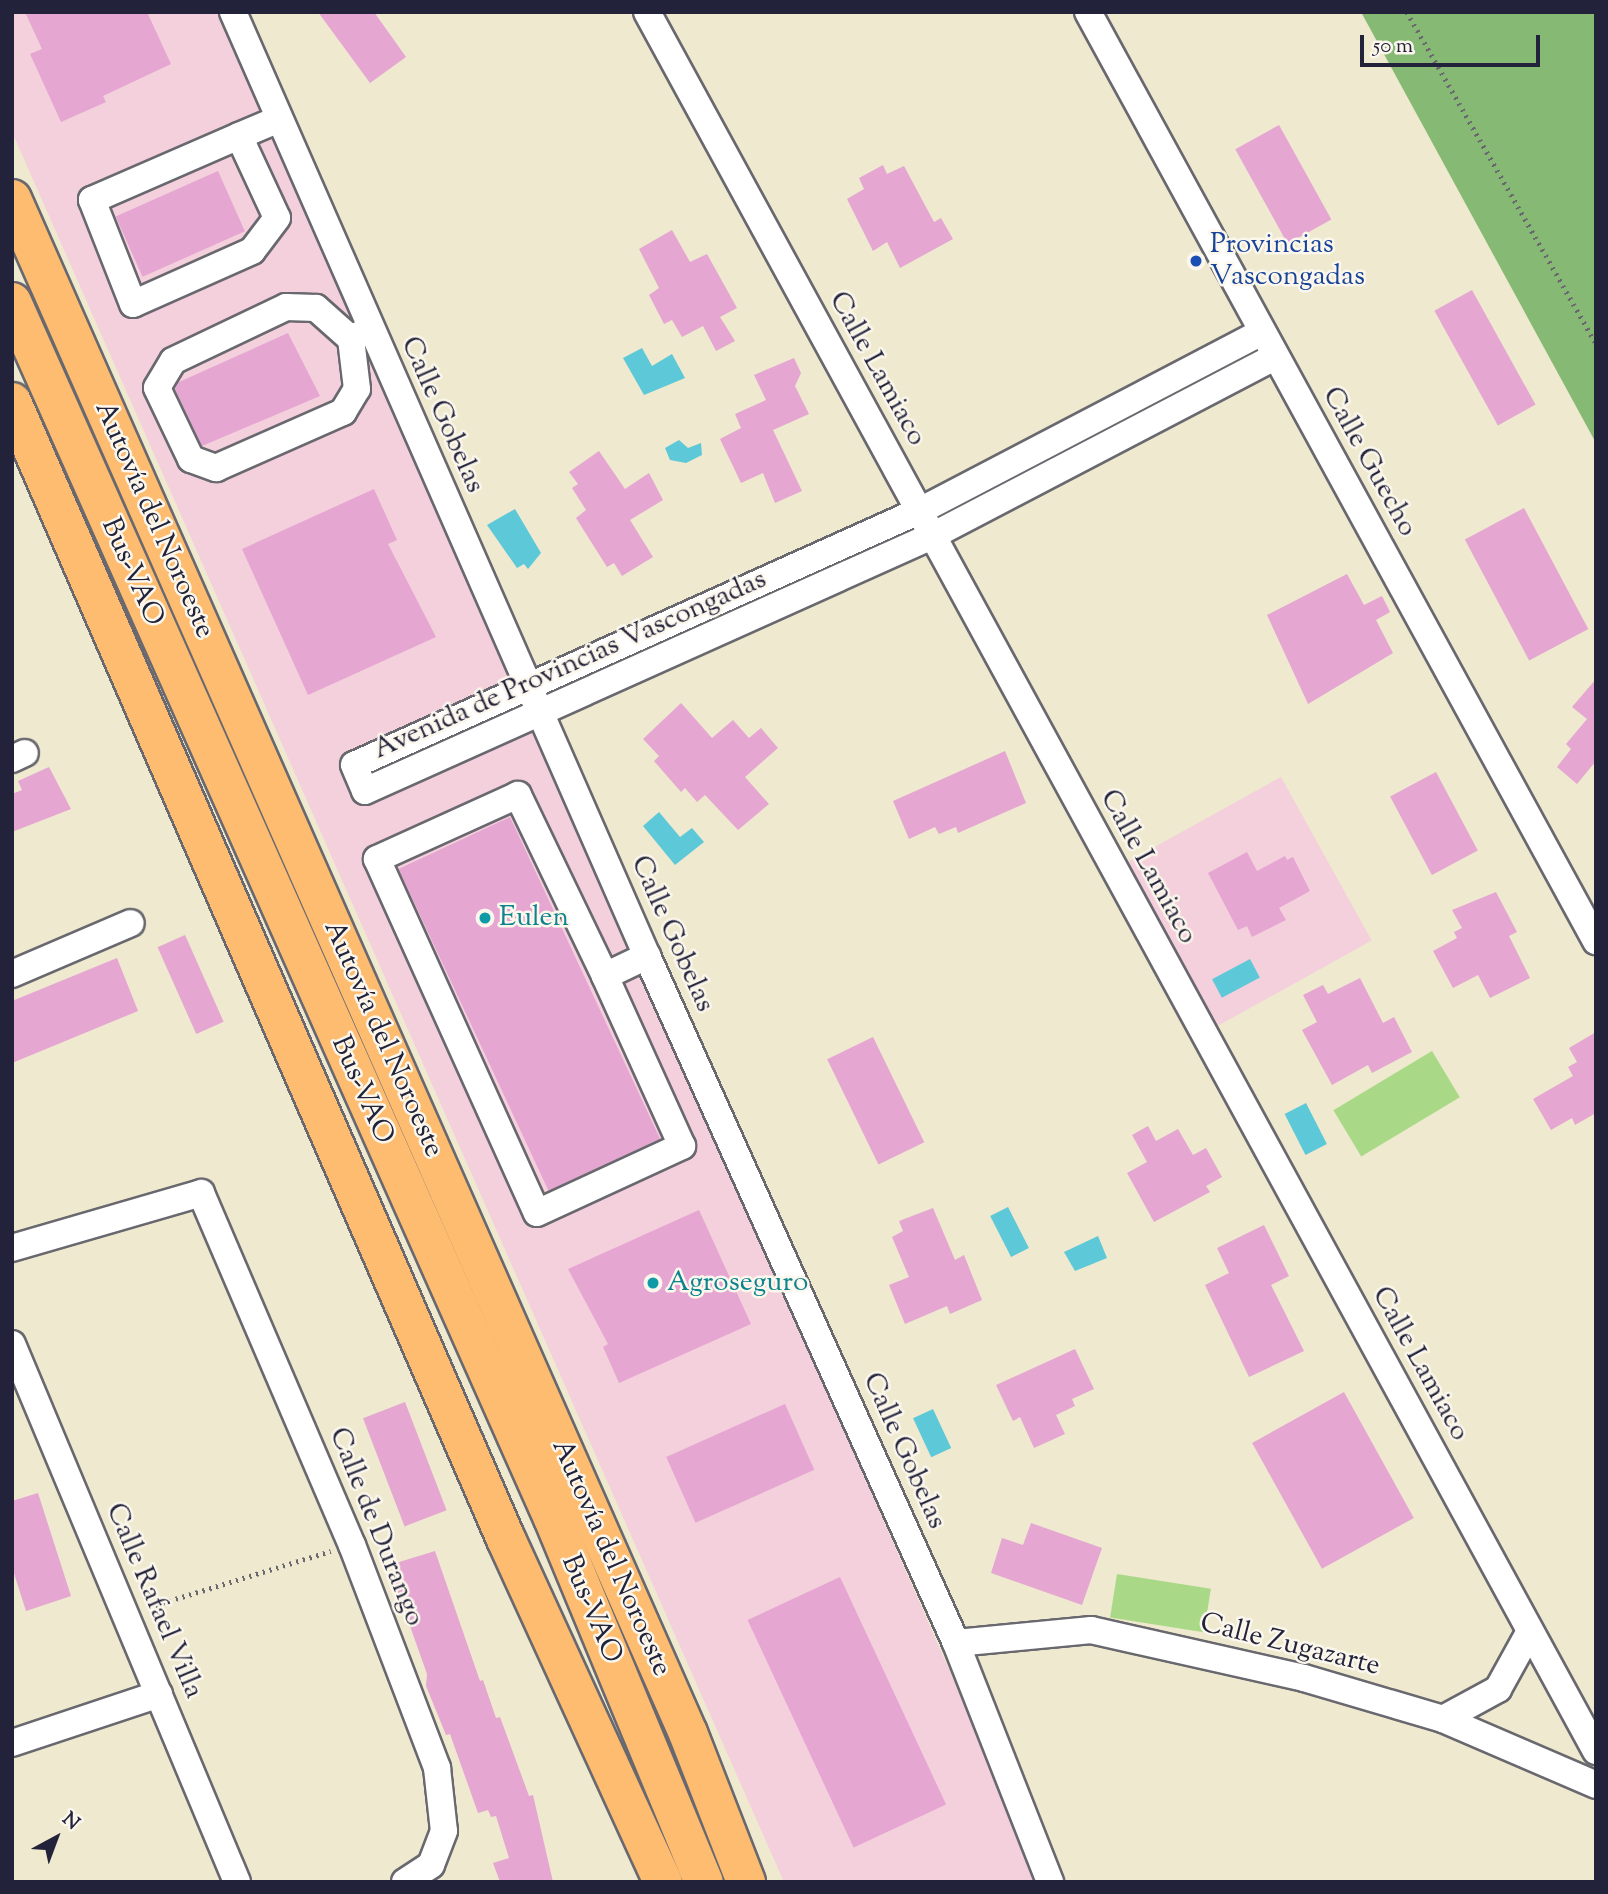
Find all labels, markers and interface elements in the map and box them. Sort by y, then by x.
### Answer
scale bar [1363,21,1543,65]
text: 50 m [1373,32,1413,62]
place label: Provincias Vascongadas [1210,228,1365,294]
marker: Provincias Vascongadas [1188,253,1204,269]
street label: Calle Lamiaco [821,286,933,452]
street label: Calle Gobelas [393,332,491,498]
street label: Calle Guecho [1314,381,1424,543]
street label: Autovía del Noroeste [87,396,221,644]
street label: Bus-VAO [93,513,171,631]
street label: Avenida de Provincias Vascongadas [368,563,772,767]
street label: Calle Lamiaco [1092,784,1204,950]
street label: Calle Gobelas [623,851,721,1017]
place label: Eulen [499,901,569,935]
marker: Eulen [477,910,493,926]
street label: Autovía del Noroeste [316,915,450,1163]
street label: Bus-VAO [323,1031,401,1149]
place label: Agroseguro [667,1266,808,1300]
marker: Agroseguro [645,1275,661,1291]
street label: Calle Lamiaco [1364,1281,1476,1447]
street label: Calle Gobelas [855,1368,953,1534]
street label: Calle de Durango [321,1423,431,1631]
street label: Autovía del Noroeste [544,1434,678,1682]
street label: Calle Rafael Villa [98,1498,210,1704]
street label: Bus-VAO [553,1550,629,1668]
street label: Calle Zugazarte [1197,1606,1383,1684]
north arrow [21,1803,91,1873]
text: N [56,1807,85,1837]

